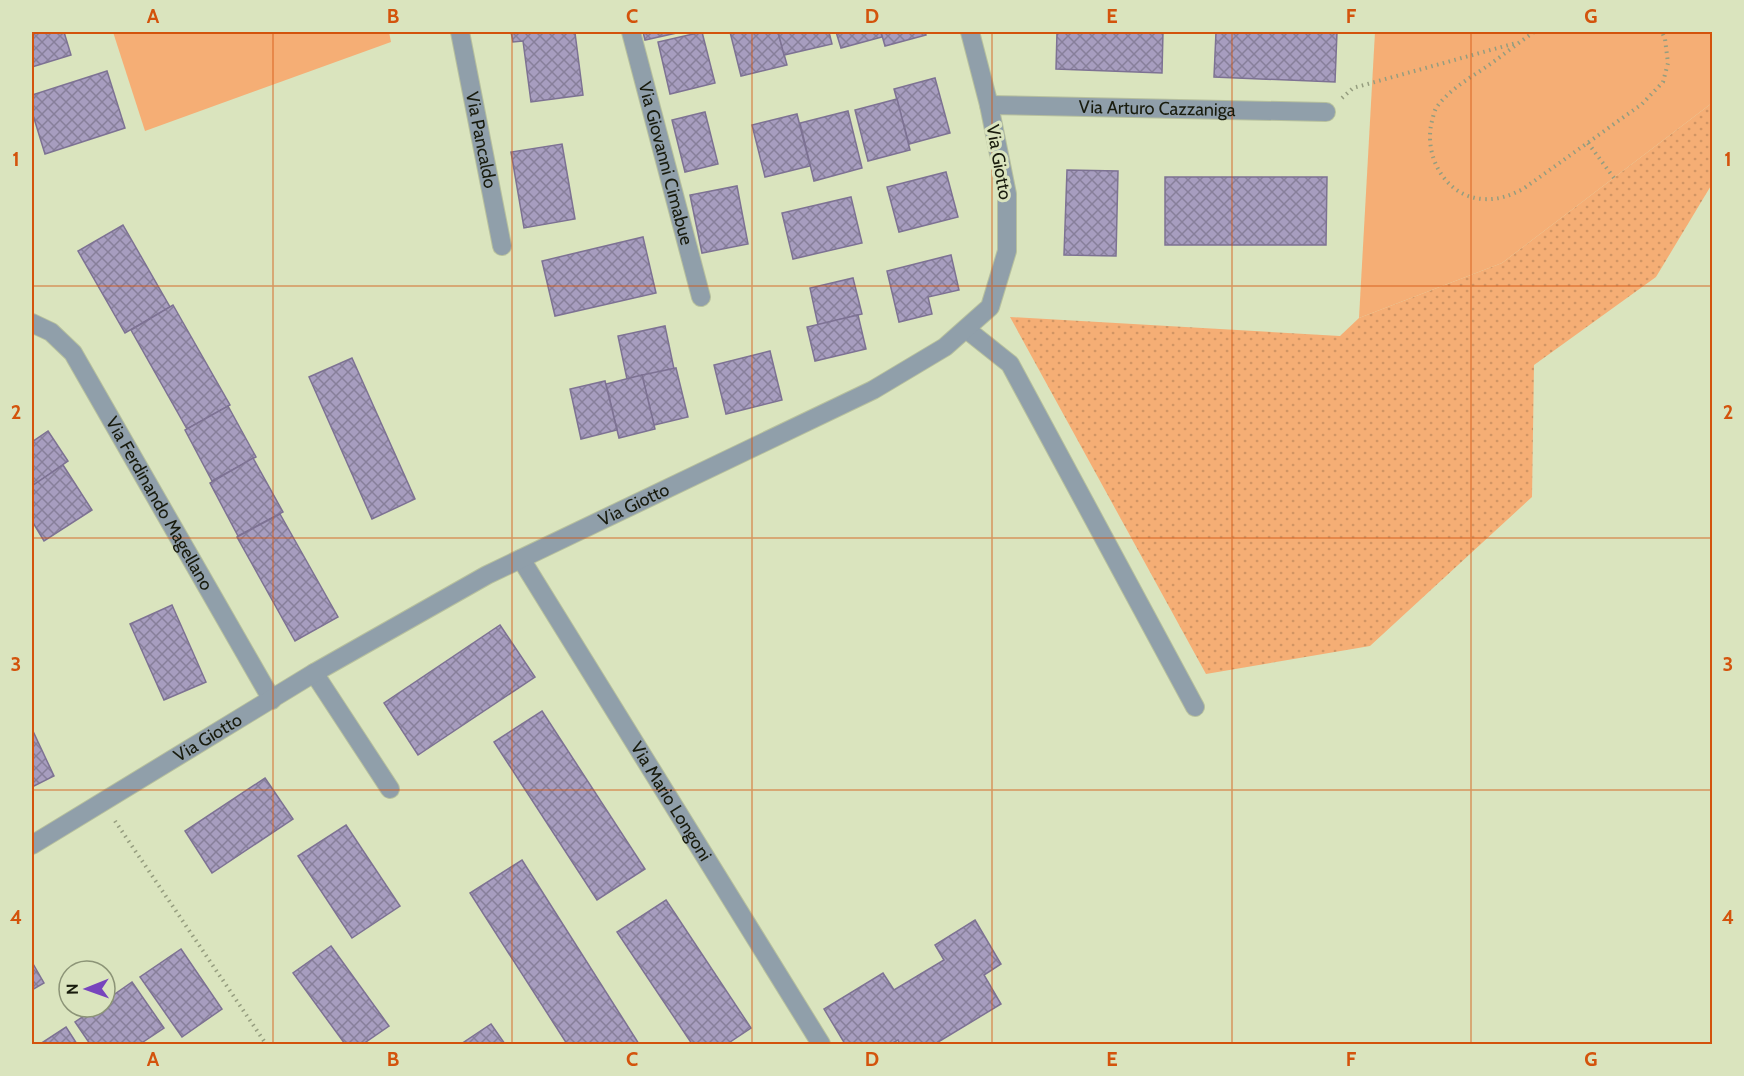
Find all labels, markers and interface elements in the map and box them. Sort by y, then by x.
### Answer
text: A [147,4,160,28]
text: B [387,4,399,28]
text: C [626,4,638,28]
text: D [865,4,879,28]
text: E [1106,4,1118,28]
text: F [1346,4,1357,28]
text: G [1584,4,1598,28]
street label: Via Giovanni Cimabue [634,80,698,247]
street label: Via Pancaldo [461,90,501,190]
street label: Via Arturo Cazzaniga [1078,96,1236,121]
street label: Via Giotto [982,123,1016,201]
text: 1 [12,147,20,171]
text: 1 [1724,147,1732,171]
text: 2 [11,400,21,424]
text: 2 [1723,400,1733,424]
street label: Via Ferdinando Magellano [101,413,218,594]
street label: Via Giotto [595,478,673,531]
text: 3 [11,652,21,676]
text: 3 [1723,652,1733,676]
street label: Via Giotto [170,709,246,767]
street label: Via Mario Longoni [626,738,716,865]
text: 4 [10,905,22,929]
text: 4 [1722,905,1734,929]
north arrow [57,959,117,1019]
text: N [63,983,82,995]
text: A [147,1047,160,1071]
text: B [387,1047,399,1071]
text: C [626,1047,638,1071]
text: D [865,1047,879,1071]
text: E [1106,1047,1118,1071]
text: F [1346,1047,1357,1071]
text: G [1584,1047,1598,1071]

